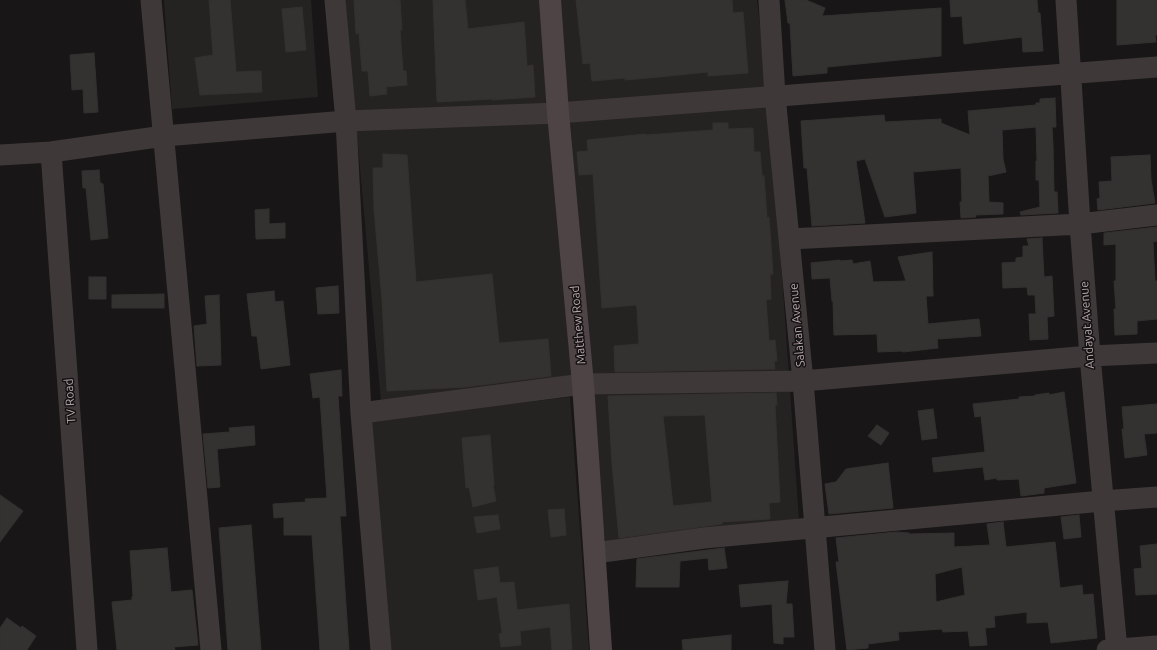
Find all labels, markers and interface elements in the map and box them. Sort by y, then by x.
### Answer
street label: Andayat Avenue [1077,281,1097,369]
street label: Salakan Avenue [786,283,808,367]
street label: Matthew Road [567,285,589,365]
street label: TV Road [61,378,79,424]

